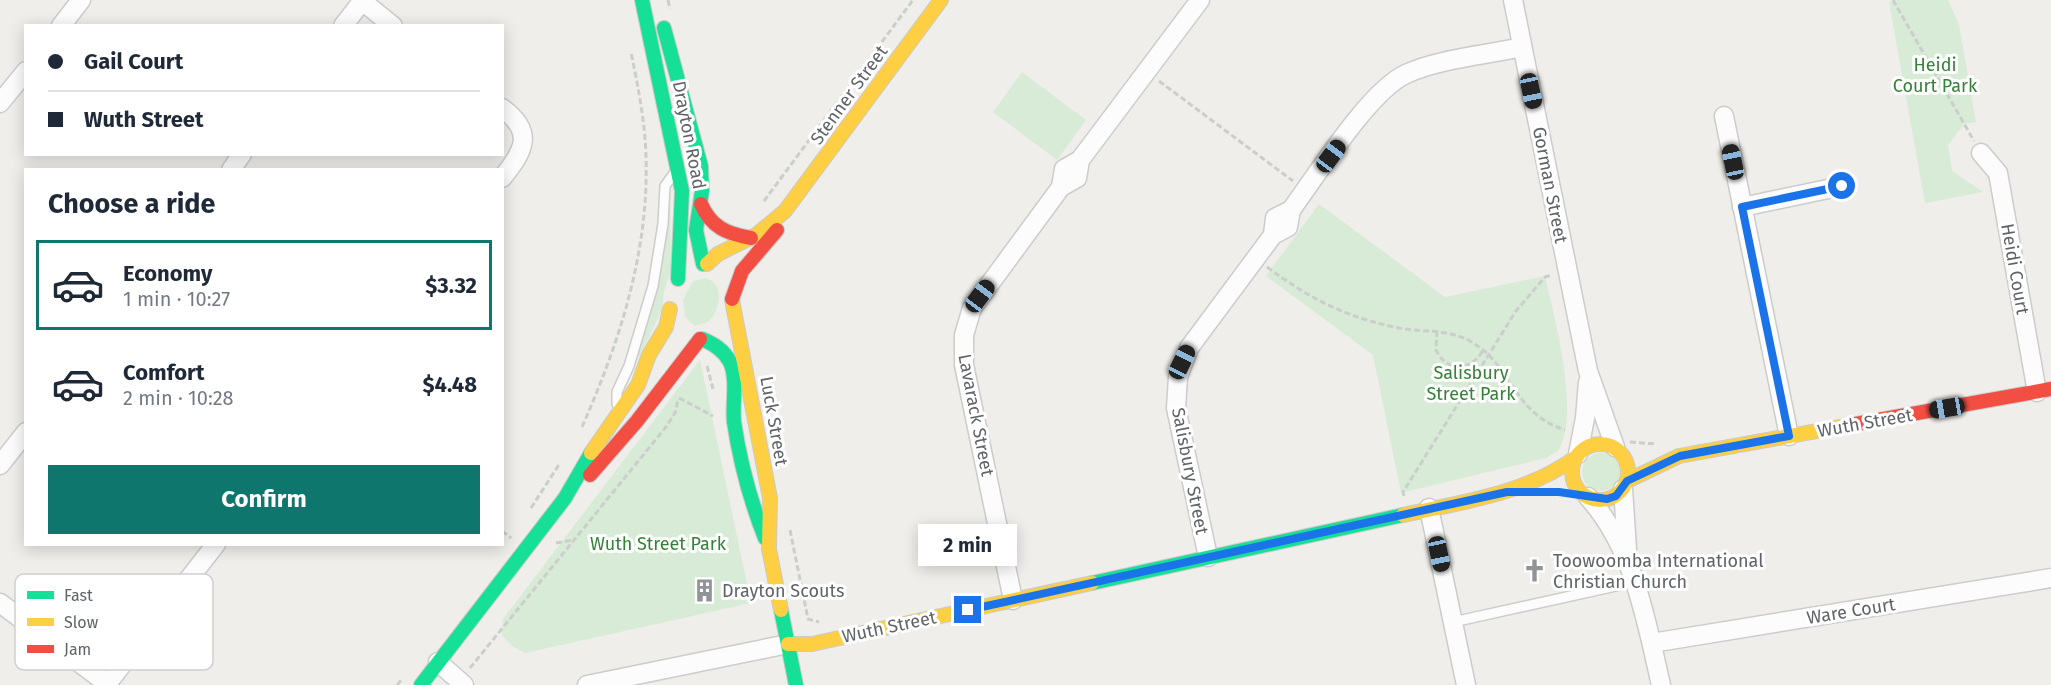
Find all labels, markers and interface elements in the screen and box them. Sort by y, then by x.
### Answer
street label: Stenner Street [806,41,893,149]
text: Gail Court [84,48,183,75]
park label: Heidi Court Park [1893,54,1978,97]
car [1518,72,1544,110]
street label: Drayton Road [668,79,710,191]
text: Wuth Street [84,106,203,133]
street label: Gorman Street [1528,125,1572,246]
car [1313,136,1349,176]
car [1720,143,1746,181]
route start [1828,172,1855,199]
text: Choose a ride [48,188,215,220]
street label: Heidi Court [1996,222,2034,317]
icon: car [51,258,105,312]
text: Economy [123,260,212,287]
text: $3.32 [425,272,477,299]
car [962,276,998,316]
text: 1 min · 10:27 [123,287,230,311]
car [1166,342,1198,382]
street label: Lavarack Street [953,352,999,479]
icon: car [51,357,105,411]
text: Comfort [123,359,204,386]
park label: Salisbury Street Park [1426,362,1516,405]
text: $4.48 [422,371,477,398]
street label: Luck Street [755,374,793,468]
text: 2 min · 10:28 [123,386,234,410]
car [1928,396,1966,420]
street label: Wuth Street [1816,404,1915,442]
street label: Salisbury Street [1167,406,1213,537]
button: Confirm [48,465,480,534]
callout: 2 min [918,523,1018,565]
park label: Wuth Street Park [590,533,727,555]
text: 2 min [943,533,992,557]
car [1426,535,1452,573]
place label: Toowoomba International Christian Church [1553,550,1763,593]
church icon: Toowoomba International Christian Church [1522,558,1548,584]
legend [15,574,213,670]
building icon: Drayton Scouts [691,578,717,604]
place label: Drayton Scouts [722,580,844,602]
text: Fast [64,586,93,605]
street label: Ware Court [1805,593,1897,629]
route end [954,596,981,623]
street label: Wuth Street [840,606,939,648]
text: Slow [64,613,99,632]
text: Jam [64,640,91,659]

